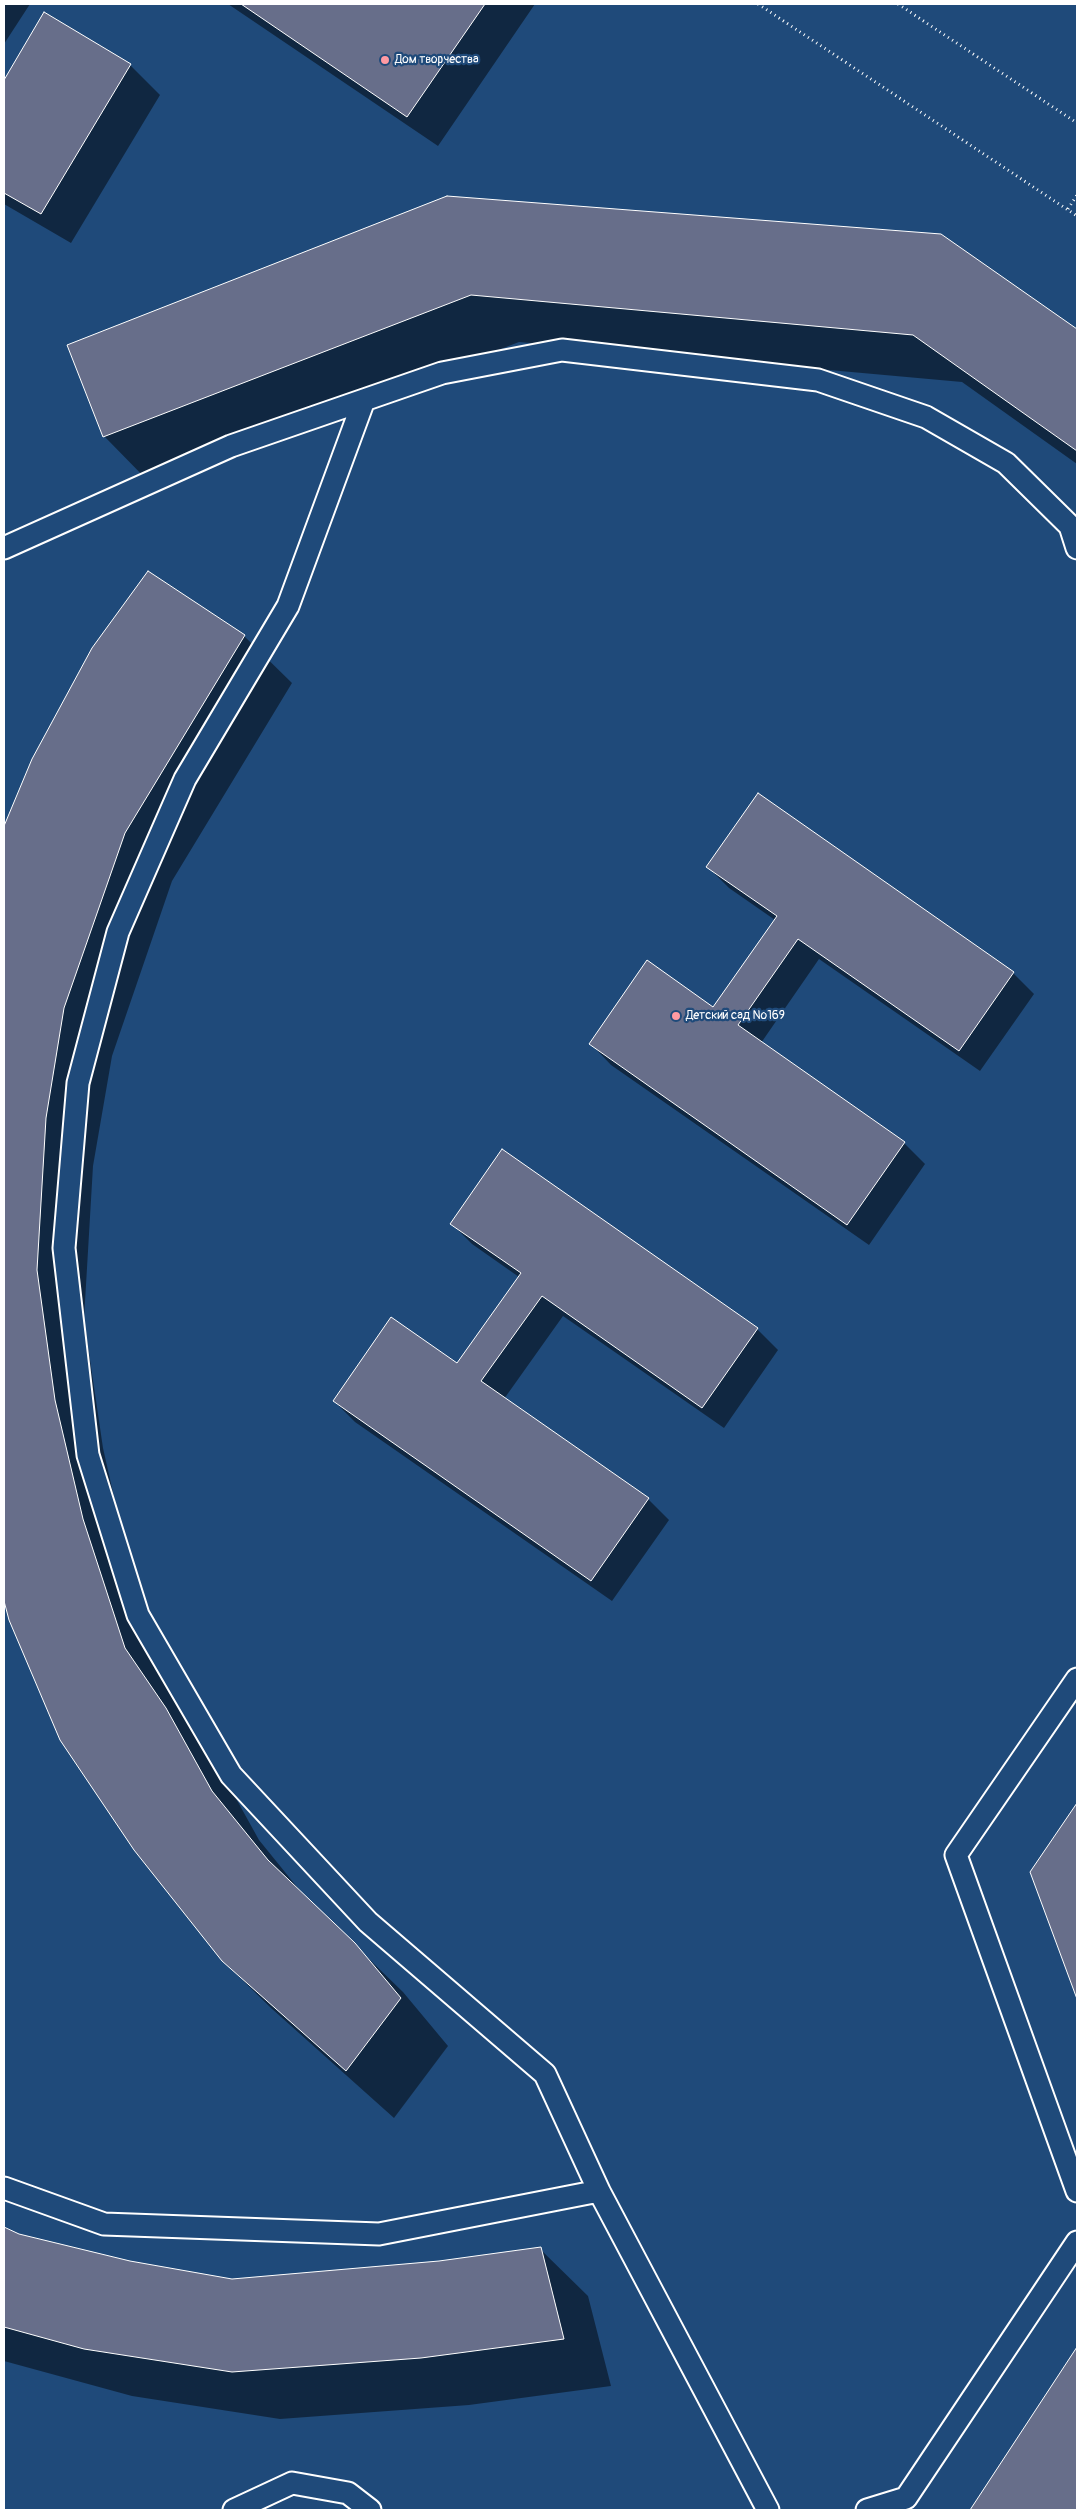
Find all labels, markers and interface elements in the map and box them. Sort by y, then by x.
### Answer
place label: Дом творчества [395,53,479,67]
marker: Дом творчества [379,54,391,66]
place label: Детский сад №169 [686,1009,785,1023]
marker: Детский сад №169 [670,1010,682,1022]

